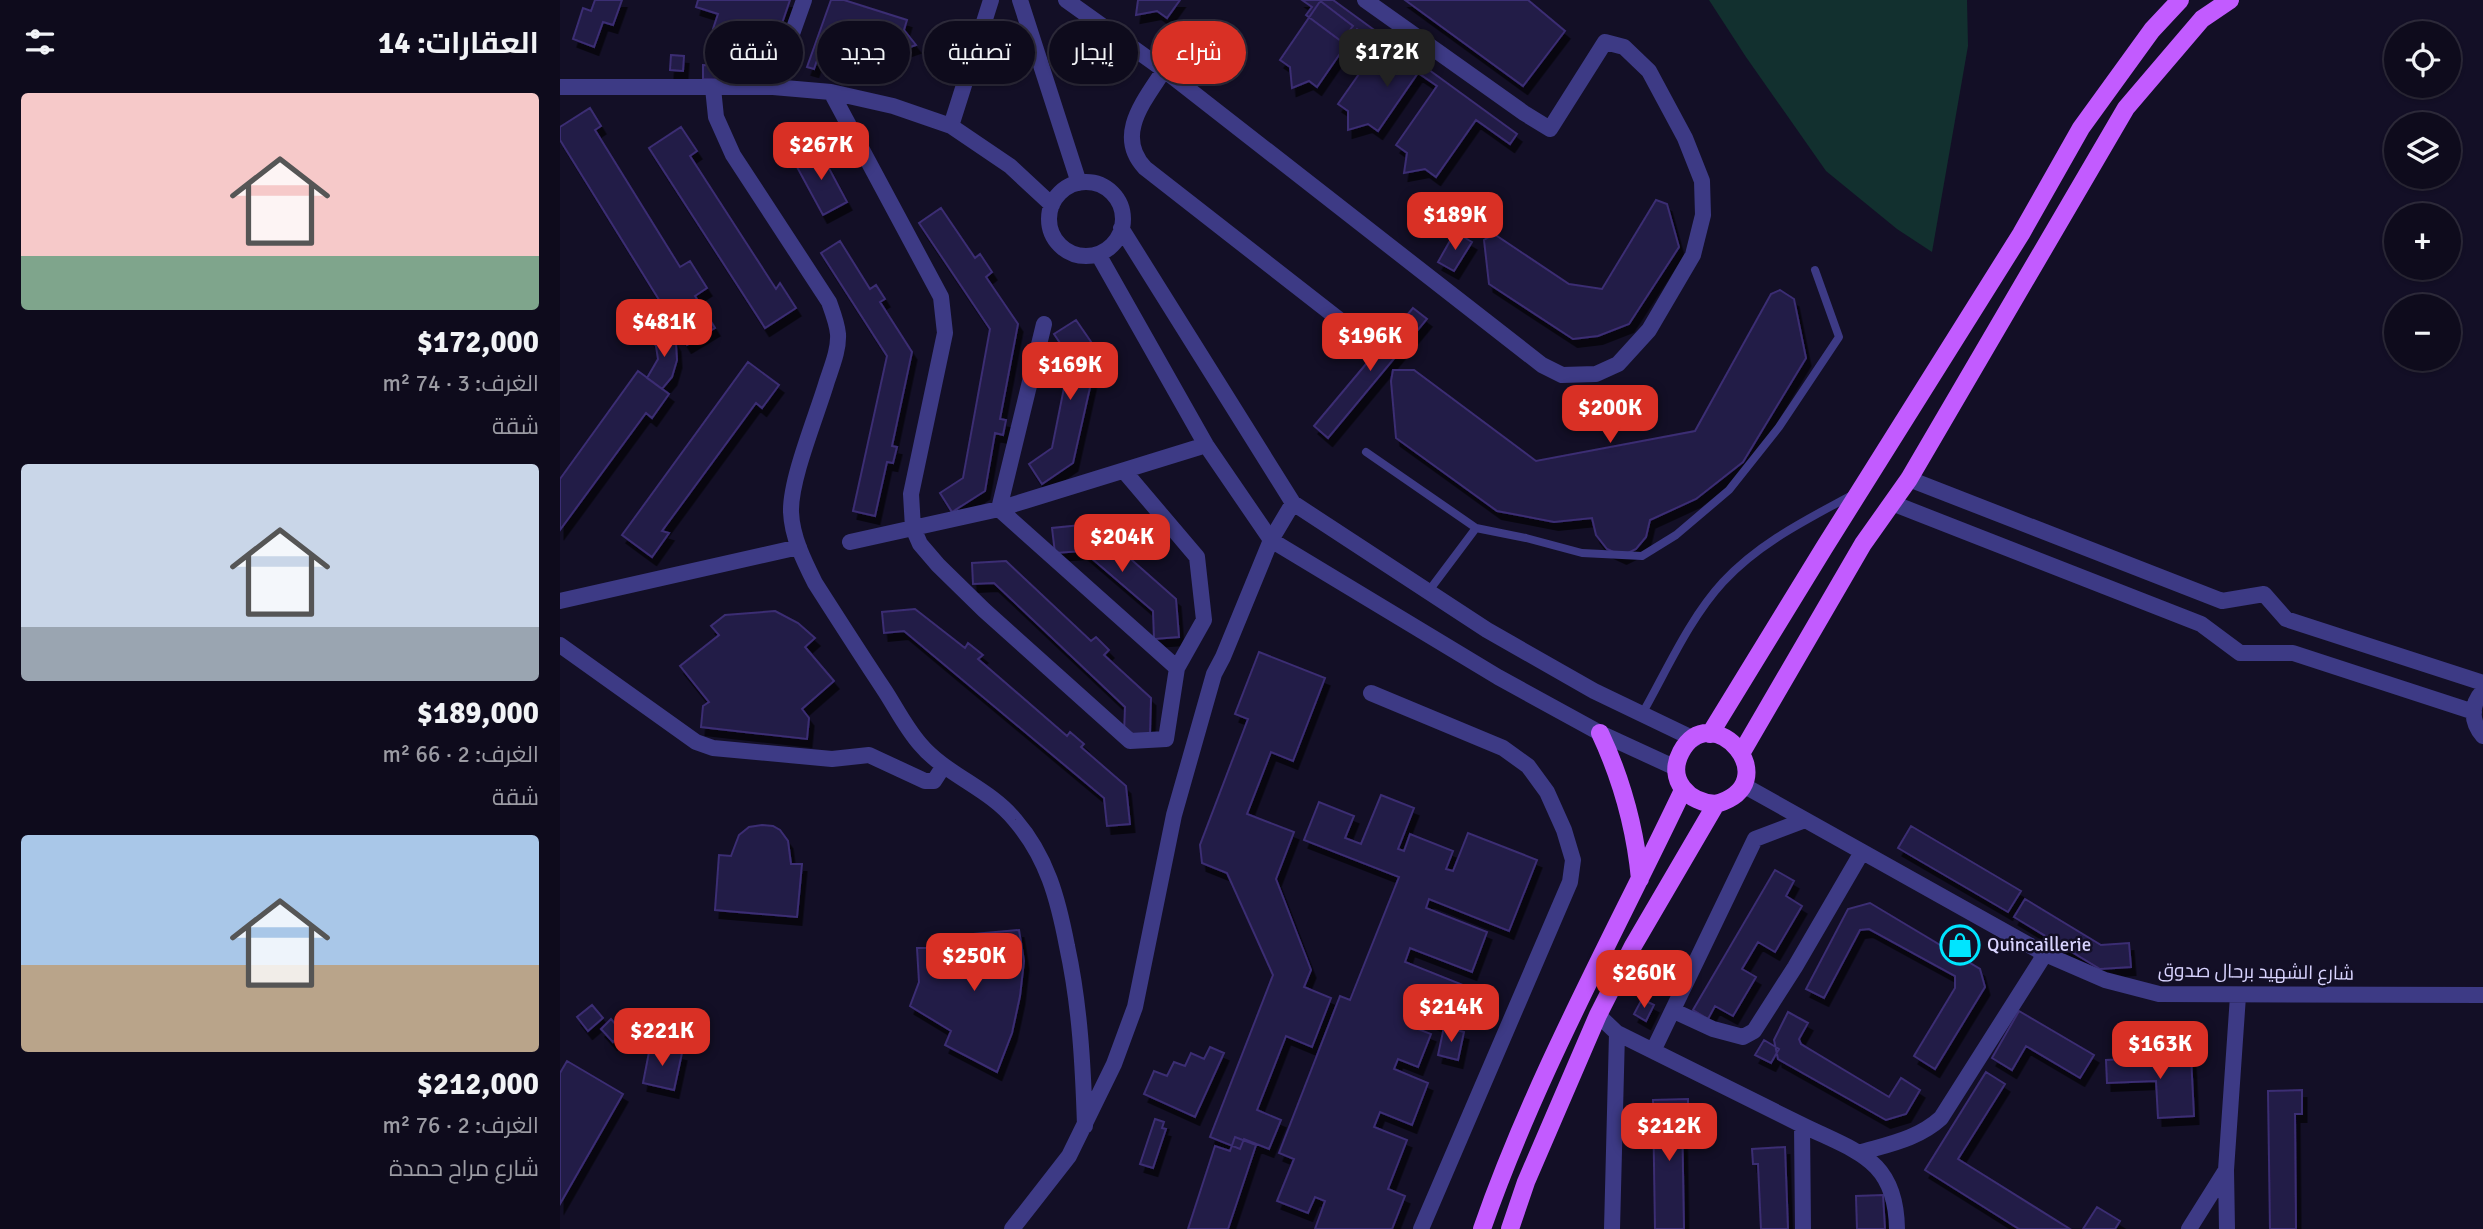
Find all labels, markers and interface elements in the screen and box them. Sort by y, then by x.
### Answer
chip: شقة [705,21,803,84]
chip: جديد [817,21,910,84]
chip: تصفية [924,21,1035,84]
chip: إيجار [1049,21,1138,84]
chip: شراء [1152,21,1246,84]
map controls [2384,21,2461,371]
button: locate [2384,21,2461,98]
icon: filters [21,23,59,61]
text: العقارات: 14 [378,25,539,62]
pin: $172K [1338,29,1436,89]
text: $172K [1355,37,1419,66]
button: layers [2384,112,2461,189]
pin: $267K [772,122,870,182]
text: $267K [789,130,853,159]
icon: home [217,138,343,264]
pin: $189K [1406,192,1504,252]
text: $189K [1423,200,1487,229]
button: + [2384,203,2461,280]
button: − [2384,294,2461,371]
pin: $481K [615,300,713,359]
text: $481K [632,307,696,336]
pin: $196K [1321,314,1419,373]
text: $196K [1338,321,1402,350]
text: $172,000 [417,324,539,361]
pin: $169K [1021,342,1119,402]
text: $169K [1038,350,1102,379]
text: الغرف: 3 · 74 m² [383,369,539,398]
pin: $200K [1561,386,1659,445]
text: $200K [1578,393,1642,422]
text: شقة [492,412,539,441]
icon: home [217,509,343,635]
pin: $204K [1073,514,1171,574]
text: $204K [1090,522,1154,551]
text: $189,000 [417,695,539,732]
text: الغرف: 2 · 66 m² [383,740,539,769]
text: شقة [492,783,539,812]
icon: home [217,880,343,1006]
shop icon: Quincaillerie [1939,924,1981,966]
place label: Quincaillerie [1987,933,2091,957]
pin: $250K [925,934,1023,993]
text: $250K [942,941,1006,970]
pin: $260K [1595,950,1693,1010]
text: $260K [1612,958,1676,987]
street label: شارع الشهيد برحال صدوق [2158,958,2354,987]
pin: $214K [1402,984,1500,1044]
text: $214K [1419,992,1483,1021]
pin: $221K [613,1009,711,1068]
text: $221K [630,1016,694,1045]
pin: $163K [2111,1021,2209,1081]
text: $163K [2128,1029,2192,1058]
text: $212,000 [417,1066,539,1103]
pin: $212K [1620,1104,1718,1163]
text: الغرف: 2 · 76 m² [383,1111,539,1140]
text: $212K [1637,1111,1701,1140]
text: شارع مراح حمدة [389,1154,539,1183]

